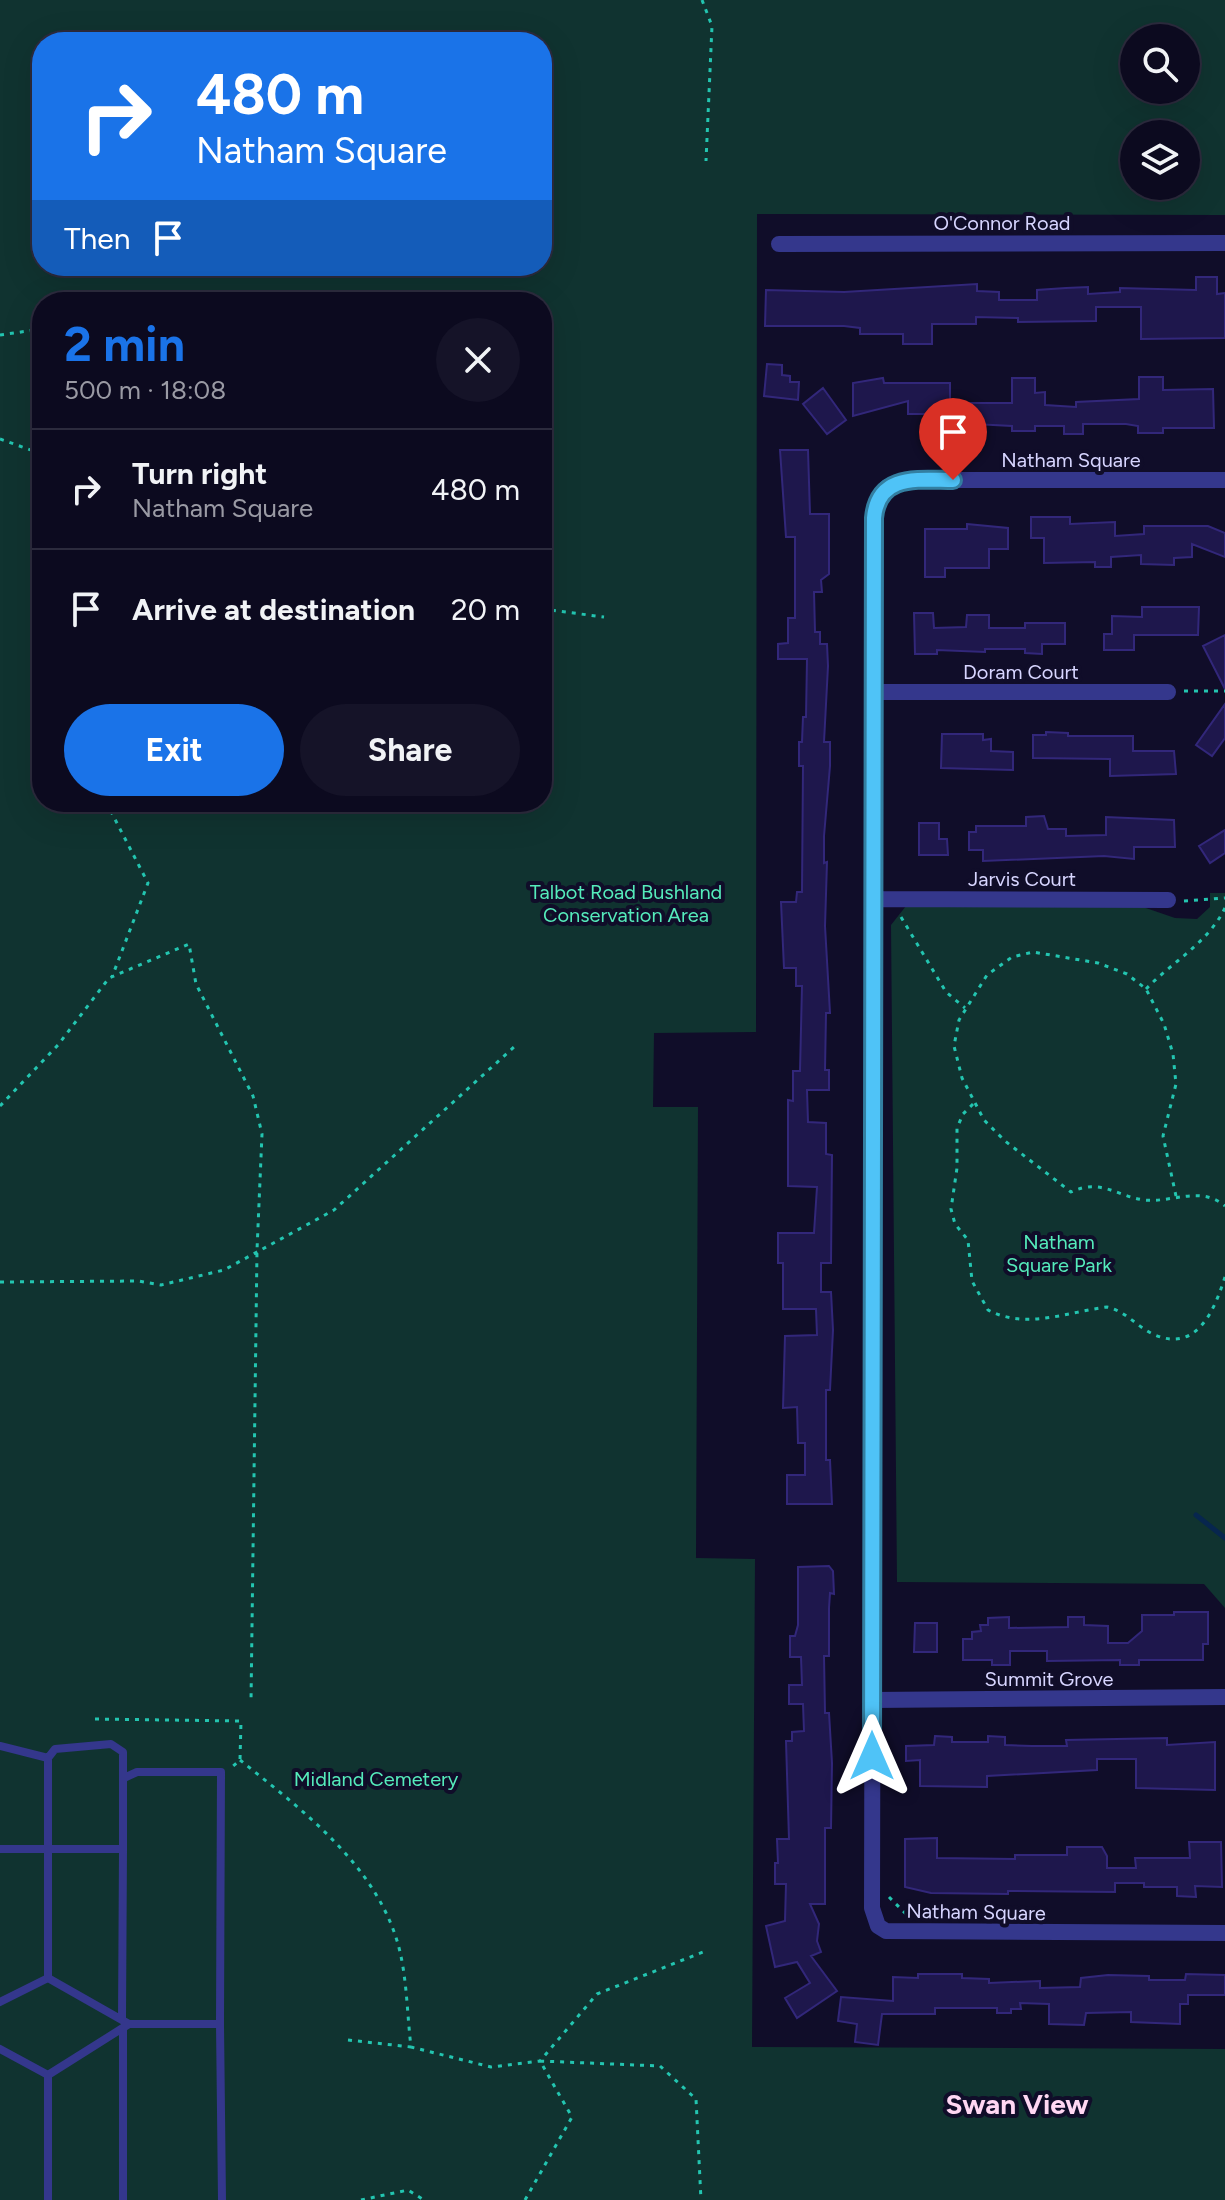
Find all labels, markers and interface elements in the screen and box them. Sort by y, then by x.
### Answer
map controls [1120,24,1200,200]
button: search [1120,24,1200,104]
text: 480 m [196,61,364,128]
icon: right [64,64,168,168]
button: layers [1120,120,1200,200]
text: Natham Square [196,129,447,172]
street label: O'Connor Road [933,211,1071,235]
icon: arrive [146,216,190,260]
text: Then [64,220,130,257]
text: 2 min [64,315,185,373]
button: close [436,318,520,402]
text: 500 m · 18:08 [64,374,226,406]
pin [919,398,987,480]
icon: arrive [931,410,975,454]
street label: Natham Square [1001,448,1141,472]
text: Turn right [132,455,267,492]
icon: right [64,467,108,511]
text: 480 m [431,471,520,508]
text: Natham Square [132,492,313,524]
icon: arrive [64,587,108,631]
text: Arrive at destination [132,591,415,628]
text: 20 m [451,591,520,628]
street label: Doram Court [963,660,1079,684]
button: Exit [64,704,284,796]
button: Share [300,704,520,796]
street label: Jarvis Court [968,867,1076,891]
park label: Talbot Road Bushland Conservation Area [530,880,722,927]
park label: Natham Square Park [1006,1230,1112,1277]
street label: Summit Grove [985,1667,1114,1691]
position arrow [830,1714,914,1798]
park label: Midland Cemetery [294,1767,459,1791]
street label: Natham Square [906,1899,1046,1925]
district label: Swan View [945,2087,1089,2121]

